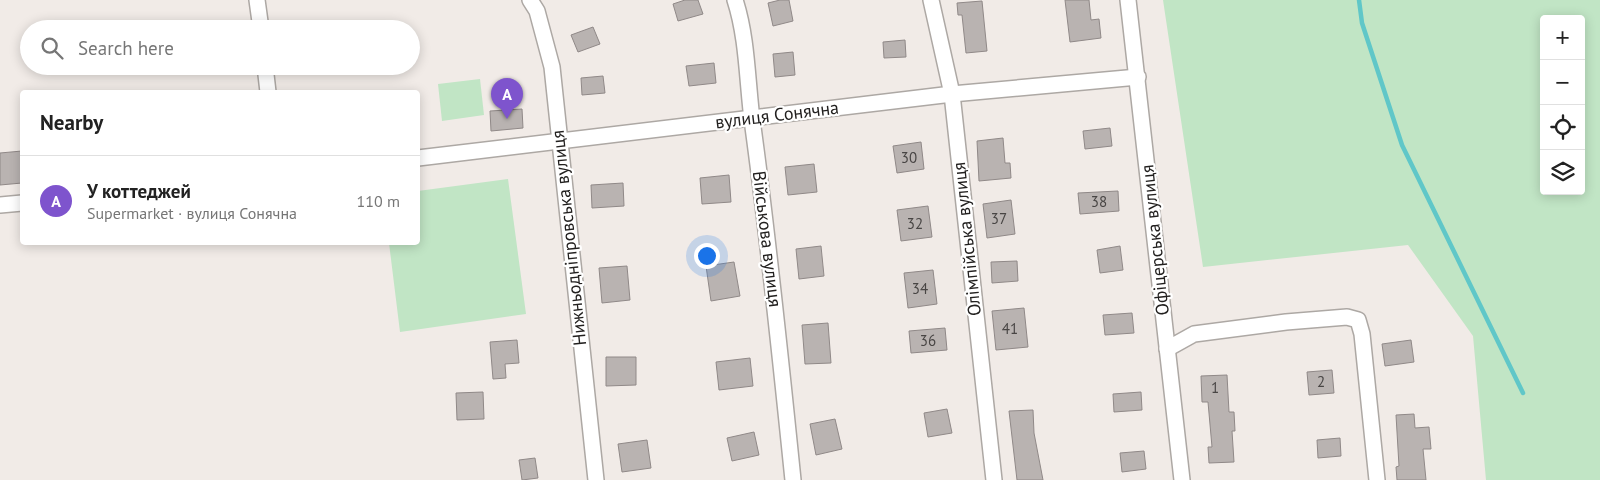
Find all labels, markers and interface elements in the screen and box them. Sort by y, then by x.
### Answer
map controls [1540,15,1585,195]
button: + [1540,15,1585,60]
search box [20,20,420,75]
icon: search [38,34,66,62]
text: Search here [78,36,174,60]
button: − [1540,60,1585,105]
pin: A [491,78,523,119]
street label: вулиця Сонячна [714,96,840,133]
button: locate [1540,105,1585,150]
text: Nearby [40,109,103,136]
street label: Нижньодніпровська вулиця [546,129,591,347]
house number: 30 [901,148,917,167]
button: layers [1540,150,1585,195]
street label: Олімпійська вулиця [947,161,986,317]
street label: Офіцерська вулиця [1135,164,1174,317]
street label: Військова вулиця [748,170,787,308]
text: У коттеджей [87,179,191,203]
text: A [51,191,61,211]
text: 110 m [357,191,400,211]
house number: 38 [1091,192,1107,211]
text: Supermarket · вулиця Сонячна [87,203,297,223]
house number: 37 [991,209,1007,228]
house number: 32 [907,214,923,233]
your location [694,243,720,269]
house number: 34 [912,279,928,298]
house number: 41 [1002,319,1018,338]
house number: 36 [920,331,936,350]
house number: 2 [1317,372,1325,391]
house number: 1 [1211,378,1219,397]

